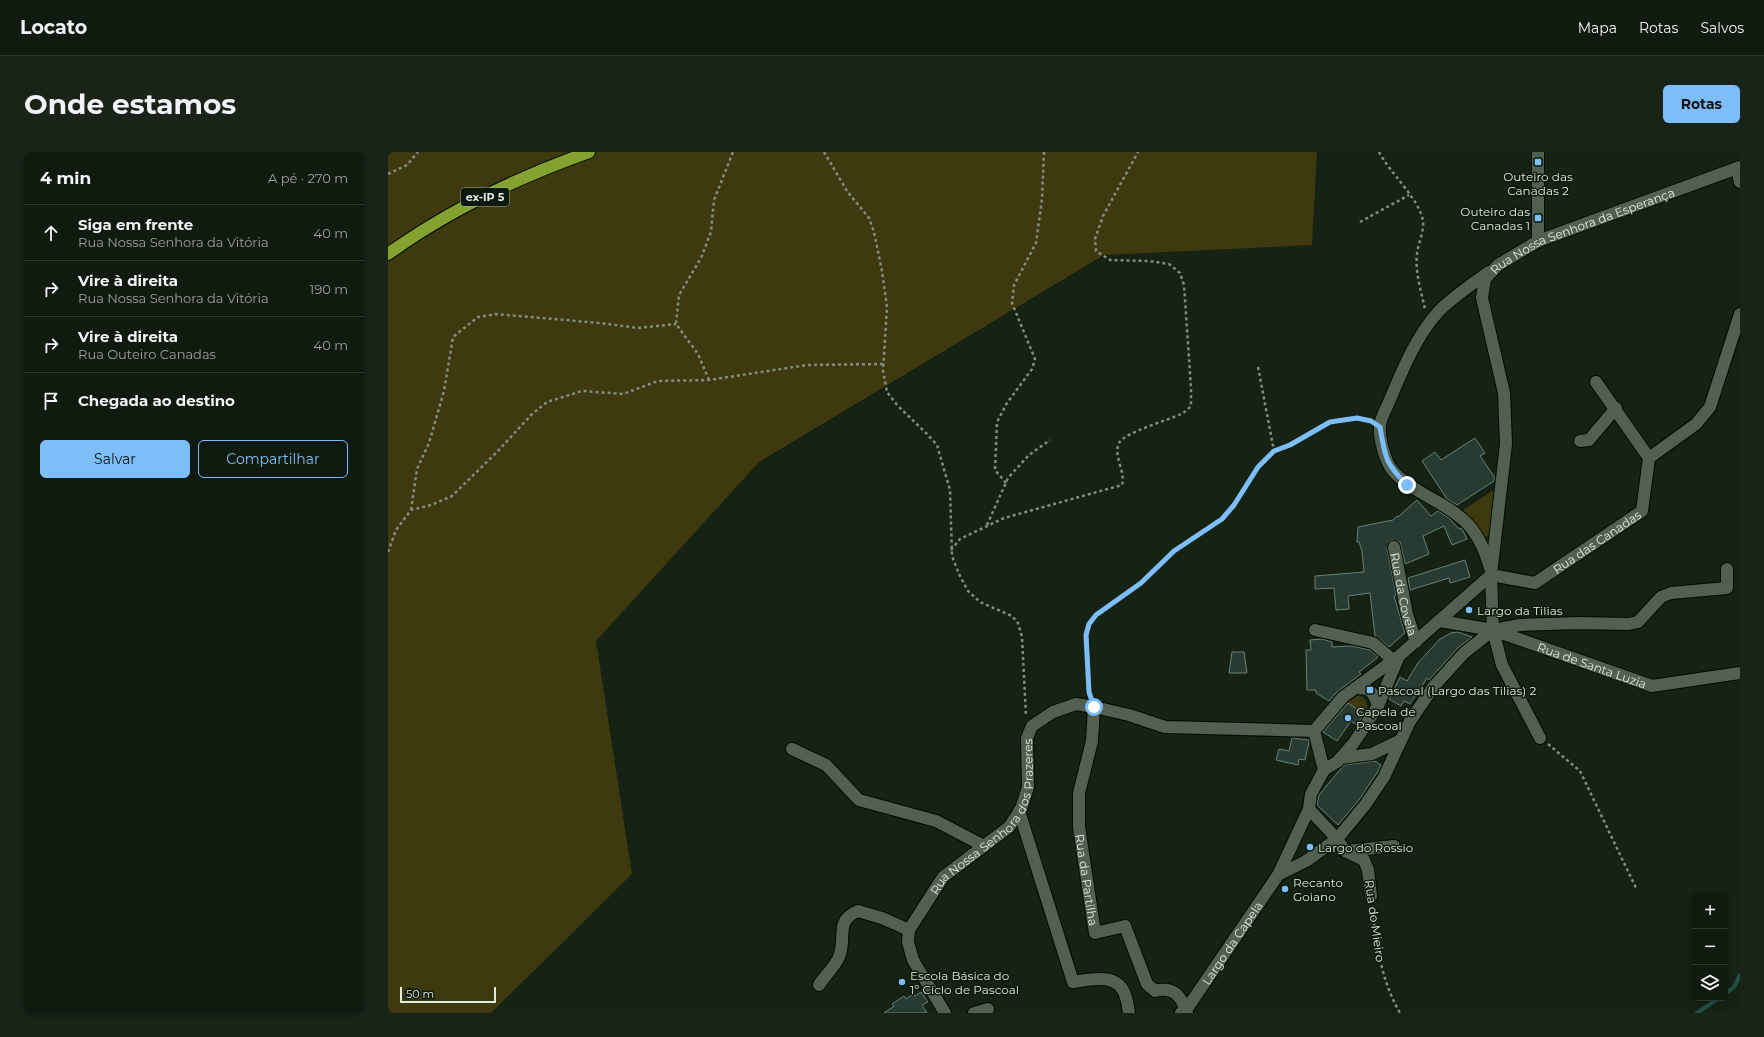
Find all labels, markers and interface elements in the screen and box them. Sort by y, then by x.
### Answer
text: Locato [20,16,87,39]
text: Mapa [1578,19,1617,37]
text: Rotas [1639,19,1678,37]
text: Salvos [1700,19,1744,37]
button: Rotas [1663,85,1740,123]
text: Onde estamos [24,87,236,121]
marker: Outeiro das Canadas 2 [1533,157,1543,167]
text: 4 min [40,168,91,188]
place label: Outeiro das Canadas 2 [1503,169,1573,198]
text: A pé · 270 m [268,170,348,186]
street label: Rua Nossa Senhora da Esperança [1486,184,1676,277]
road number: ex-IP 5 [461,188,509,206]
place label: Outeiro das Canadas 1 [1460,204,1530,233]
marker: Outeiro das Canadas 1 [1533,213,1543,223]
text: Siga em frente [78,215,193,234]
icon: ahead [40,222,62,244]
text: 40 m [314,225,348,241]
text: Rua Nossa Senhora da Vitória [78,234,269,250]
text: Vire à direita [78,271,178,290]
icon: right [40,278,62,300]
text: 190 m [310,281,348,297]
text: Rua Nossa Senhora da Vitória [78,290,269,306]
text: Vire à direita [78,327,178,346]
icon: right [40,334,62,356]
text: 40 m [314,337,348,353]
text: Rua Outeiro Canadas [78,346,216,362]
icon: arrive [40,390,62,412]
text: Chegada ao destino [78,391,235,410]
button: Salvar [40,440,190,478]
button: Compartilhar [198,440,348,478]
route end [1398,476,1416,494]
street label: Rua das Canadas [1550,506,1644,577]
street label: Rua da Covela [1388,551,1421,637]
place label: Largo da Tilias [1477,603,1563,618]
marker: Largo da Tilias [1464,605,1474,615]
street label: Rua de Santa Luzia [1536,639,1649,691]
place label: Pascoal (Largo das Tilias) 2 [1378,683,1536,698]
marker: Pascoal (Largo das Tilias) 2 [1365,685,1375,695]
route start [1085,698,1103,716]
place label: Capela de Pascoal [1356,704,1416,733]
marker: Capela de Pascoal [1343,713,1353,723]
street label: Rua Nossa Senhora dos Prazeres [926,738,1036,897]
street label: Rua da Partilha [1073,833,1101,927]
place label: Largo do Rossio [1318,840,1413,855]
marker: Largo do Rossio [1305,842,1315,852]
place label: Recanto Goiano [1293,875,1343,904]
street label: Rua do Mieiro [1362,879,1388,963]
marker: Recanto Goiano [1280,884,1290,894]
map controls [1692,893,1728,1001]
button: + [1692,893,1728,929]
street label: Largo da Capela [1198,898,1265,987]
button: − [1692,929,1728,965]
button: layers [1692,965,1728,1001]
place label: Escola Básica do 1º Ciclo de Pascoal [910,968,1019,997]
marker: Escola Básica do 1º Ciclo de Pascoal [897,977,907,987]
scale bar [400,985,496,1004]
text: 50 m [406,987,434,1001]

